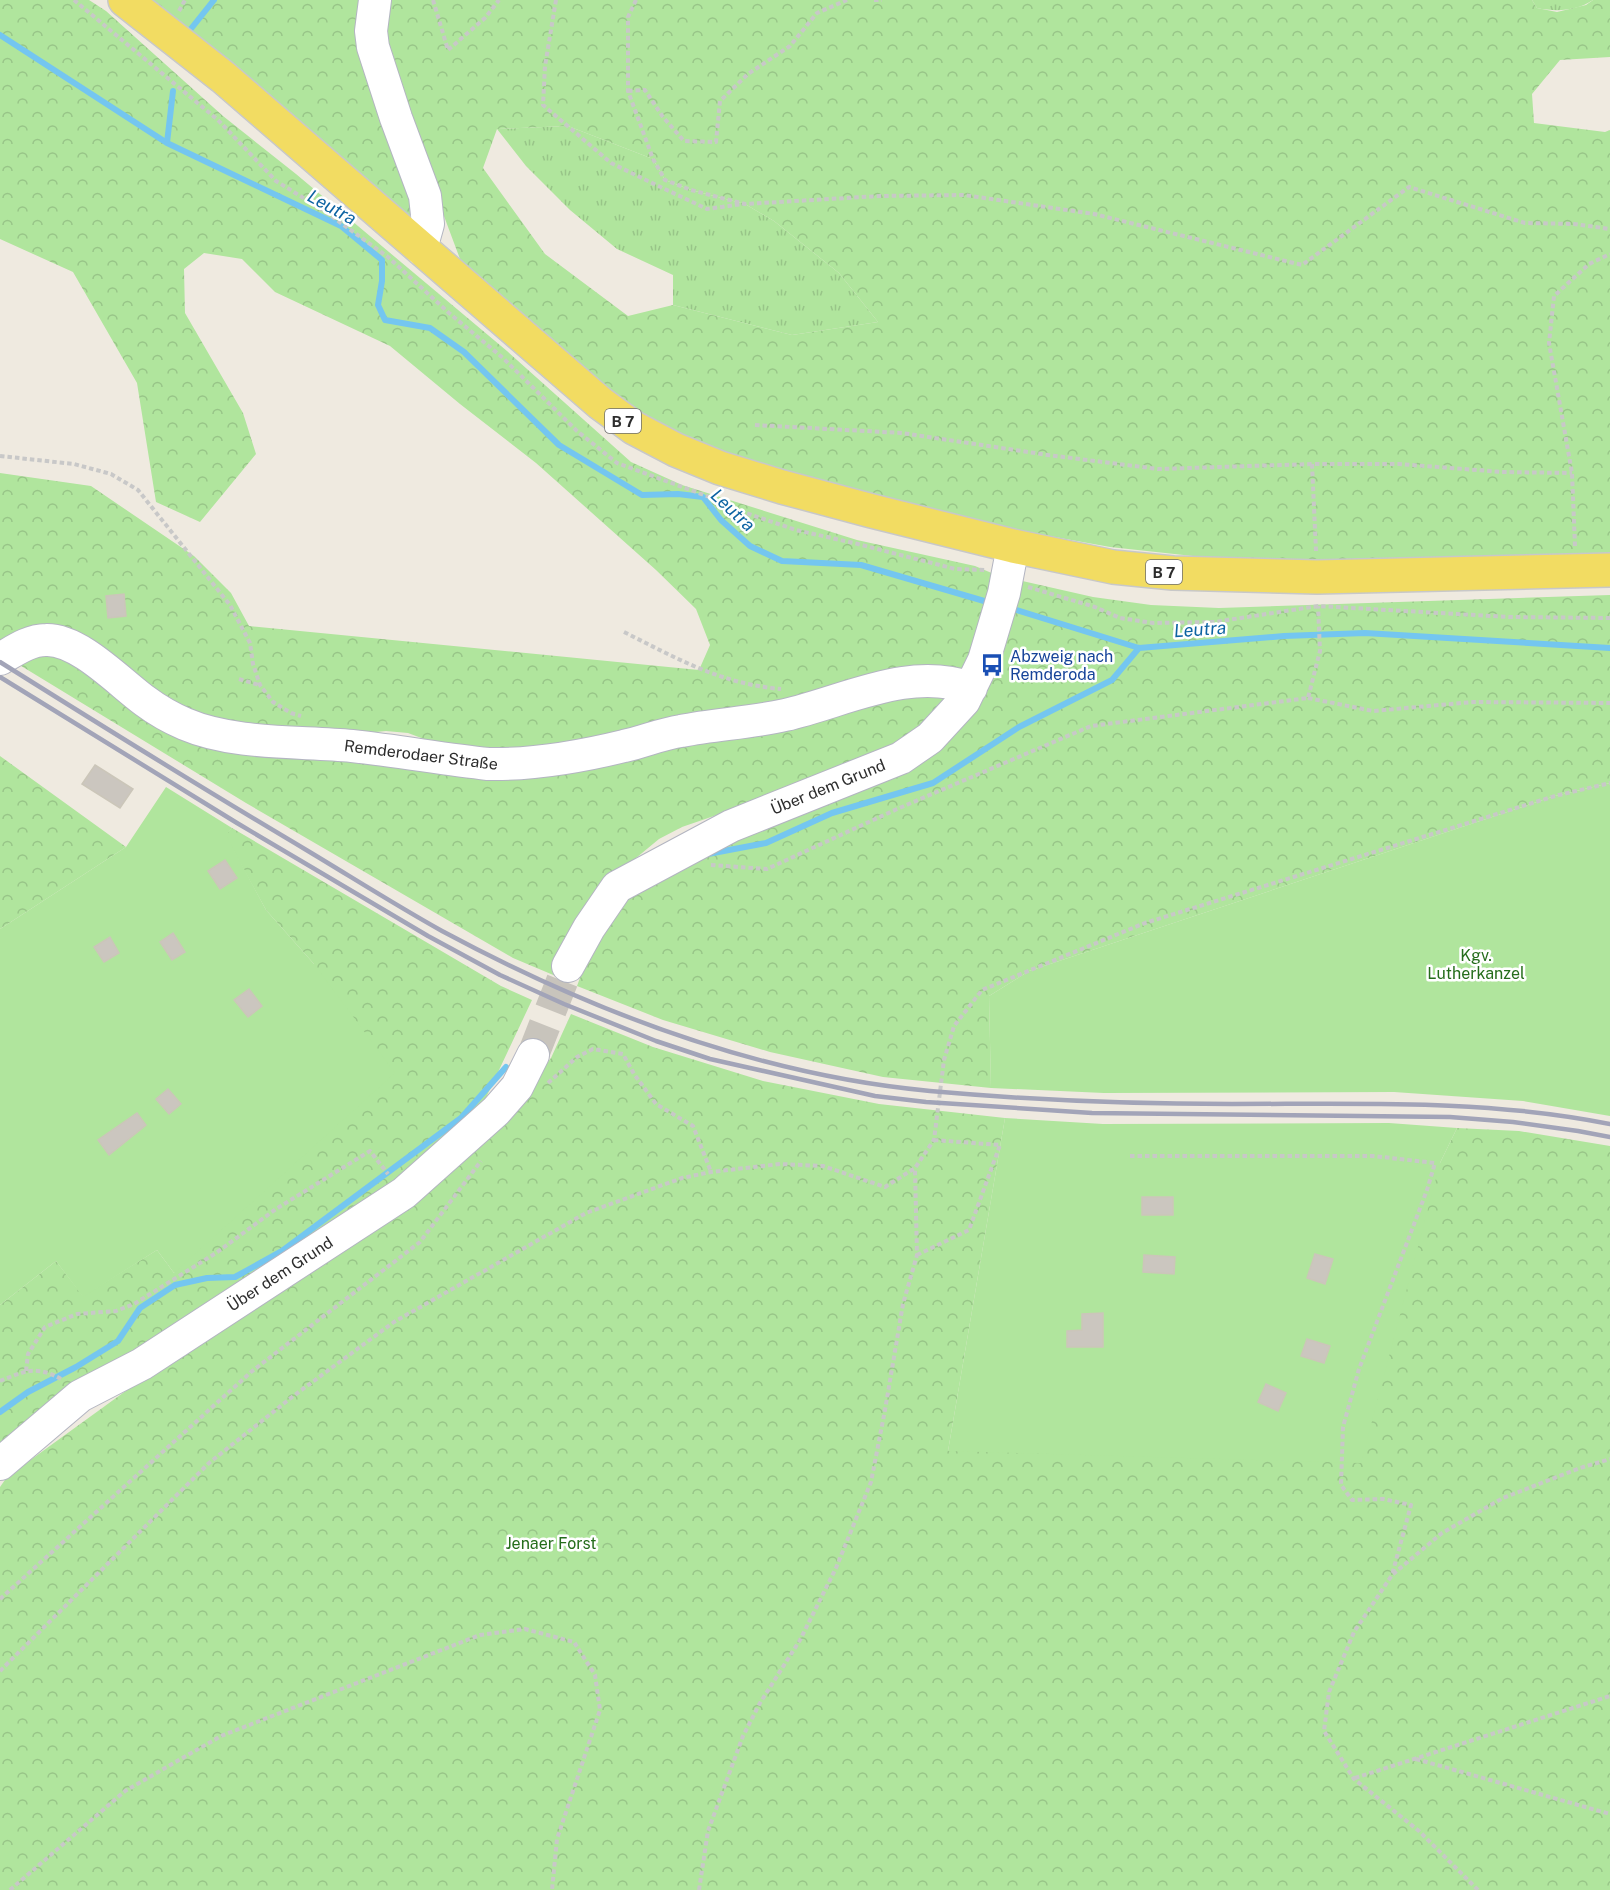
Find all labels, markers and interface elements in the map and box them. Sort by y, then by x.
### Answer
water label: Leutra [304,185,360,229]
road number: B 7 [605,409,641,433]
water label: Leutra [707,484,759,536]
road number: B 7 [1146,560,1182,584]
water label: Leutra [1173,617,1227,641]
place label: Abzweig nach Remderoda [1010,647,1113,684]
bus stop icon: Abzweig nach Remderoda [979,652,1005,678]
street label: Remderodaer Straße [343,736,499,774]
street label: Über dem Grund [767,754,888,819]
park label: Kgv. Lutherkanzel [1427,946,1525,983]
street label: Über dem Grund [223,1232,336,1315]
park label: Jenaer Forst [505,1534,597,1553]

